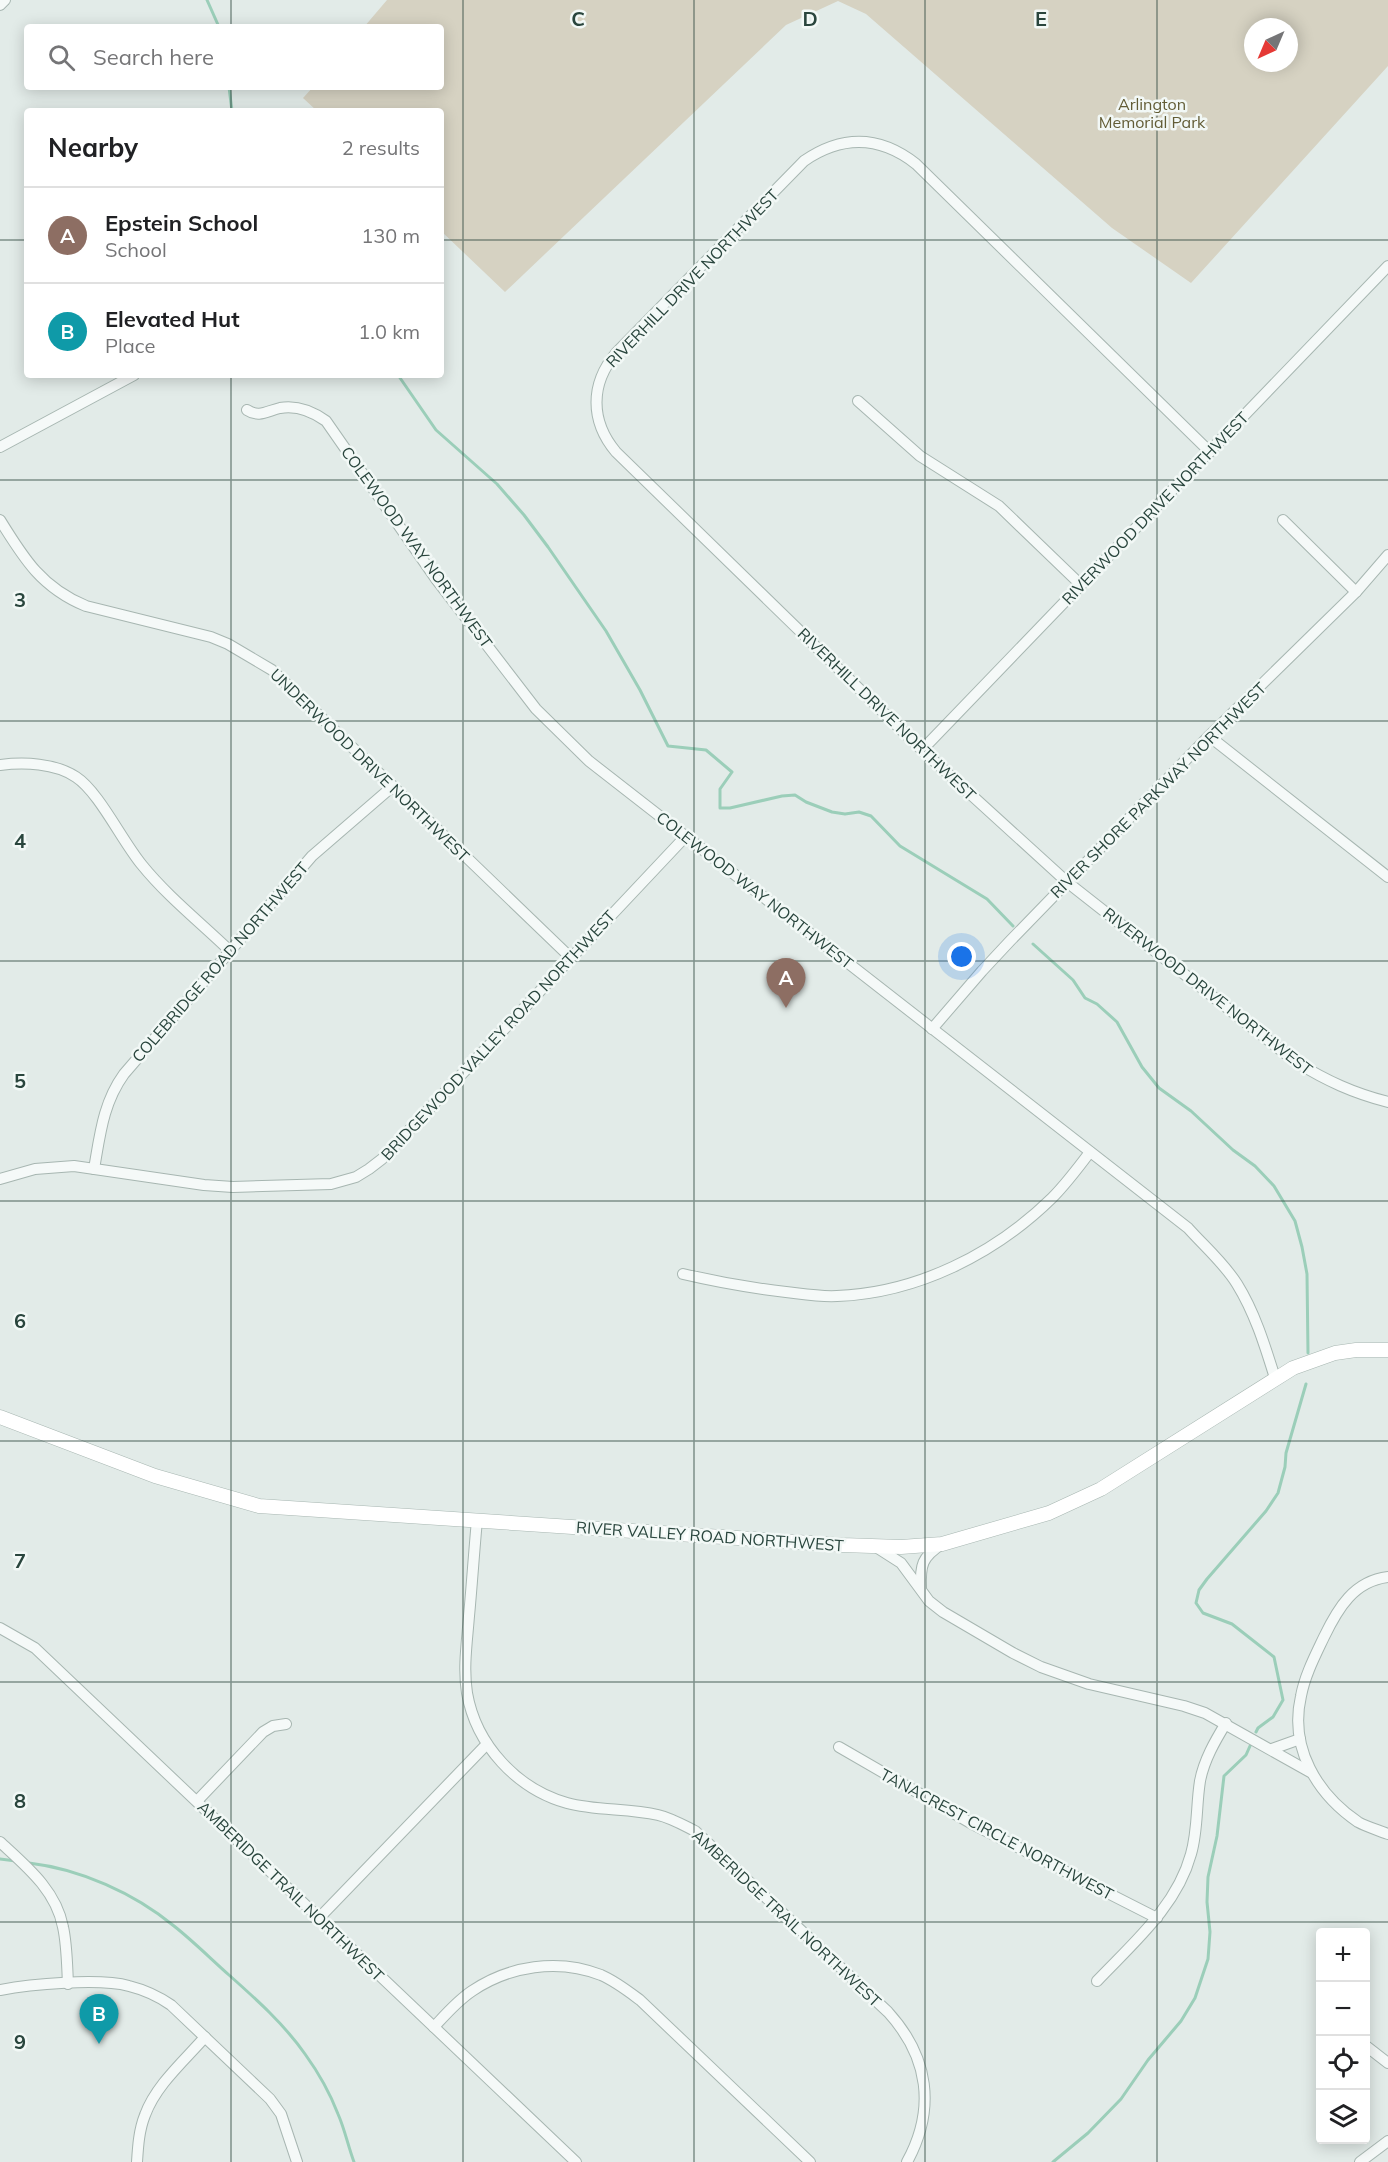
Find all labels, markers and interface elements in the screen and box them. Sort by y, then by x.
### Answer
text: C [571,6,585,31]
text: D [802,6,818,31]
text: E [1035,6,1047,31]
north arrow [1244,18,1298,72]
search box [24,24,444,90]
icon: search [45,41,78,74]
text: Search here [93,43,214,71]
park label: Arlington Memorial Park [1099,94,1206,132]
text: Nearby [48,131,138,164]
text: 2 results [342,135,420,160]
street label: RIVERHILL DRIVE NORTHWEST [601,184,783,371]
text: Epstein School [105,209,258,237]
text: A [60,223,75,248]
text: 130 m [361,223,420,248]
text: School [105,237,167,262]
text: Elevated Hut [105,305,240,333]
text: B [61,319,74,344]
text: 1.0 km [358,319,420,344]
text: Place [105,333,155,358]
street label: RIVERWOOD DRIVE NORTHWEST [1057,407,1253,609]
street label: COLEWOOD WAY NORTHWEST [337,442,497,652]
text: 3 [14,587,26,612]
street label: RIVERHILL DRIVE NORTHWEST [794,623,981,805]
street label: UNDERWOOD DRIVE NORTHWEST [266,664,474,866]
street label: RIVER SHORE PARKWAY NORTHWEST [1046,678,1270,902]
street label: COLEWOOD WAY NORTHWEST [653,807,858,973]
text: 4 [14,828,26,853]
street label: COLEBRIDGE ROAD NORTHWEST [128,858,313,1066]
street label: RIVERWOOD DRIVE NORTHWEST [1099,903,1317,1079]
street label: BRIDGEWOOD VALLEY ROAD NORTHWEST [377,906,620,1164]
your location [947,942,976,971]
pin: A [766,958,806,1008]
text: 5 [14,1068,26,1093]
text: 6 [14,1308,26,1333]
street label: RIVER VALLEY ROAD NORTHWEST [576,1517,845,1555]
text: 7 [14,1548,26,1573]
street label: TANACREST CIRCLE NORTHWEST [877,1764,1117,1904]
text: 8 [14,1788,26,1813]
street label: AMBERIDGE TRAIL NORTHWEST [194,1797,388,1986]
street label: AMBERIDGE TRAIL NORTHWEST [688,1825,886,2011]
map controls [1316,1928,1370,2144]
button: + [1316,1928,1370,1982]
button: − [1316,1982,1370,2036]
pin: B [80,1994,118,2044]
text: 9 [14,2029,26,2054]
button: locate [1316,2036,1370,2090]
button: layers [1316,2090,1370,2144]

